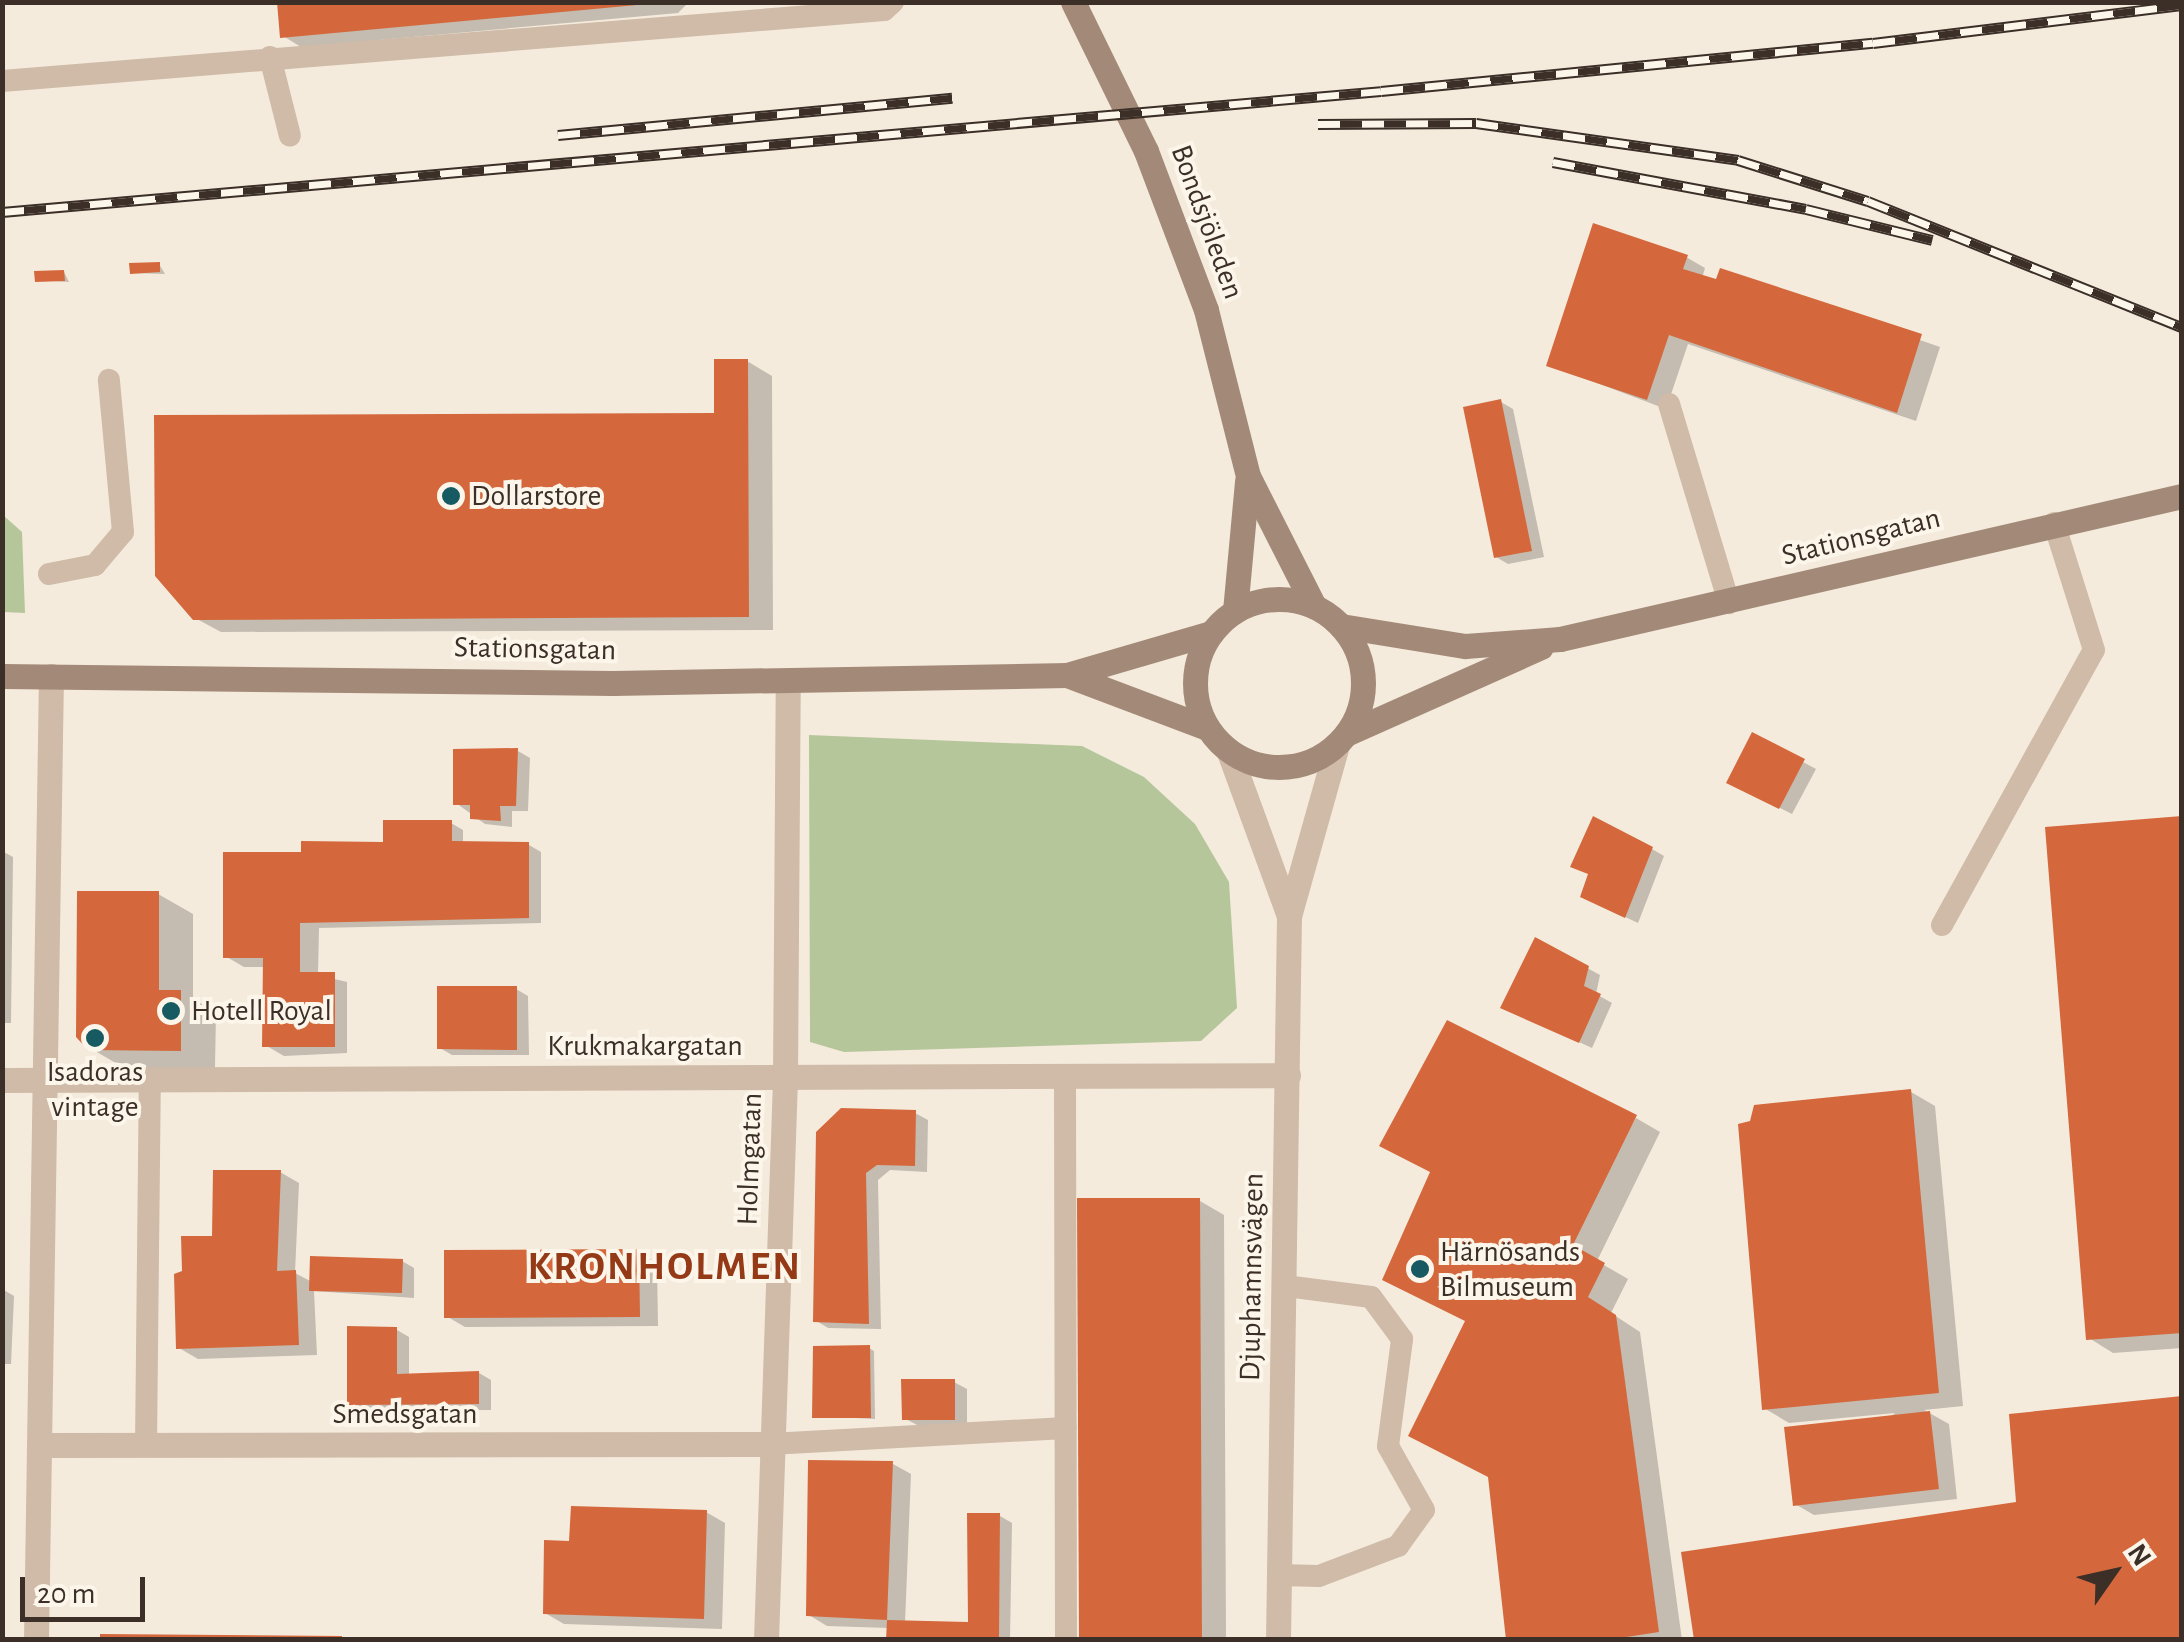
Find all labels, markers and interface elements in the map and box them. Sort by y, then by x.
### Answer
street label: Bondsjöleden [1163,140,1251,304]
place label: Dollarstore [471,478,601,514]
marker: Dollarstore [440,485,462,507]
street label: Stationsgatan [1778,500,1944,574]
street label: Stationsgatan [454,630,616,668]
place label: Hotell Royal [191,993,332,1029]
marker: Hotell Royal [160,1000,182,1022]
marker: Isadoras vintage [84,1027,106,1049]
street label: Krukmakargatan [547,1028,743,1064]
place label: Isadoras vintage [47,1054,143,1124]
street label: Holmgatan [730,1092,770,1226]
street label: Djuphamnsvägen [1232,1173,1272,1381]
place label: Härnösands Bilmuseum [1440,1234,1580,1304]
district label: KRONHOLMEN [527,1243,803,1291]
marker: Härnösands Bilmuseum [1409,1258,1431,1280]
street label: Smedsgatan [332,1396,478,1432]
north arrow [2064,1522,2164,1622]
text: N [2122,1539,2156,1571]
scale bar [25,1557,150,1619]
text: 20 m [37,1579,95,1609]

